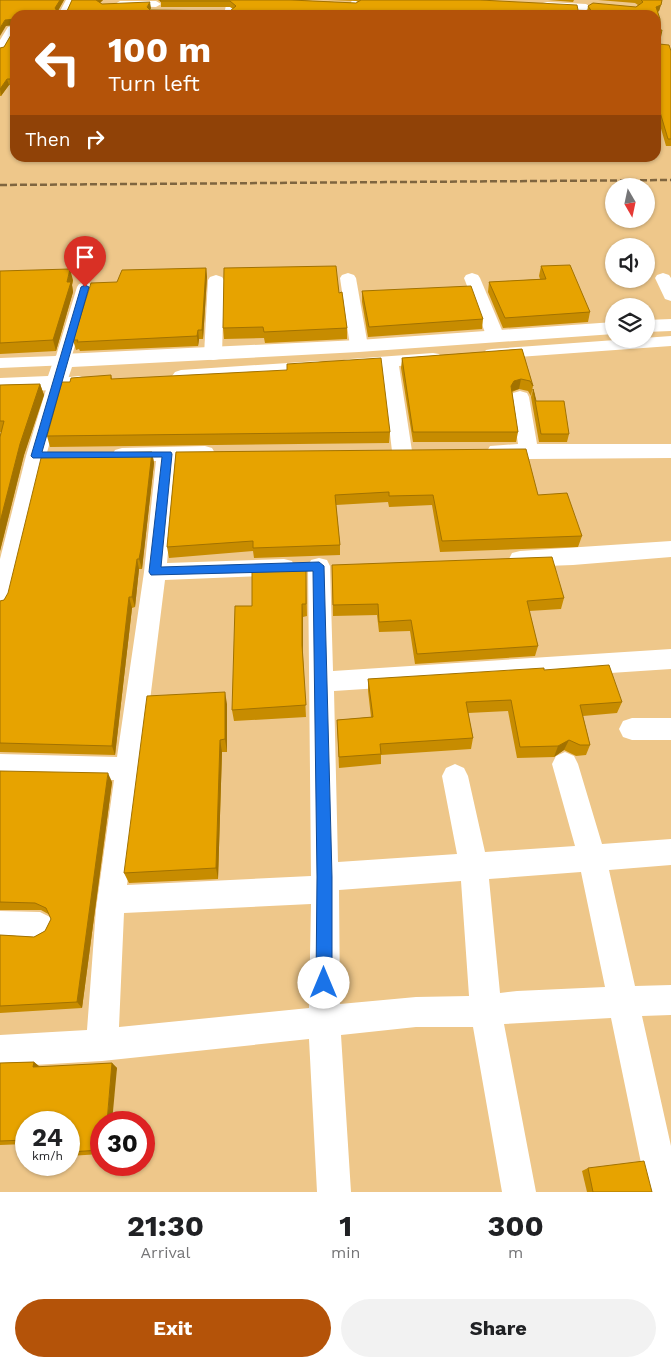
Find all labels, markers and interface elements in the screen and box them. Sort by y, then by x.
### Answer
text: 100 m [108,29,211,71]
icon: left [25,30,90,95]
text: Turn left [108,71,200,96]
icon: right [81,125,109,153]
text: Then [25,128,71,151]
north arrow [605,178,655,228]
map controls [605,178,655,348]
pin [64,236,106,287]
button: sound [605,238,655,288]
icon: arrive [71,243,99,271]
button: layers [605,298,655,348]
position arrow [297,956,349,1008]
speed limit sign: 30 [90,1111,155,1176]
text: 24 [32,1123,63,1152]
text: km/h [32,1149,63,1163]
text: 21:30 [127,1208,204,1243]
text: 1 [339,1208,352,1243]
text: 300 [488,1208,544,1243]
text: Arrival [141,1243,190,1262]
text: min [331,1243,360,1262]
text: m [508,1243,523,1262]
button: Exit [15,1299,331,1357]
button: Share [341,1299,656,1357]

